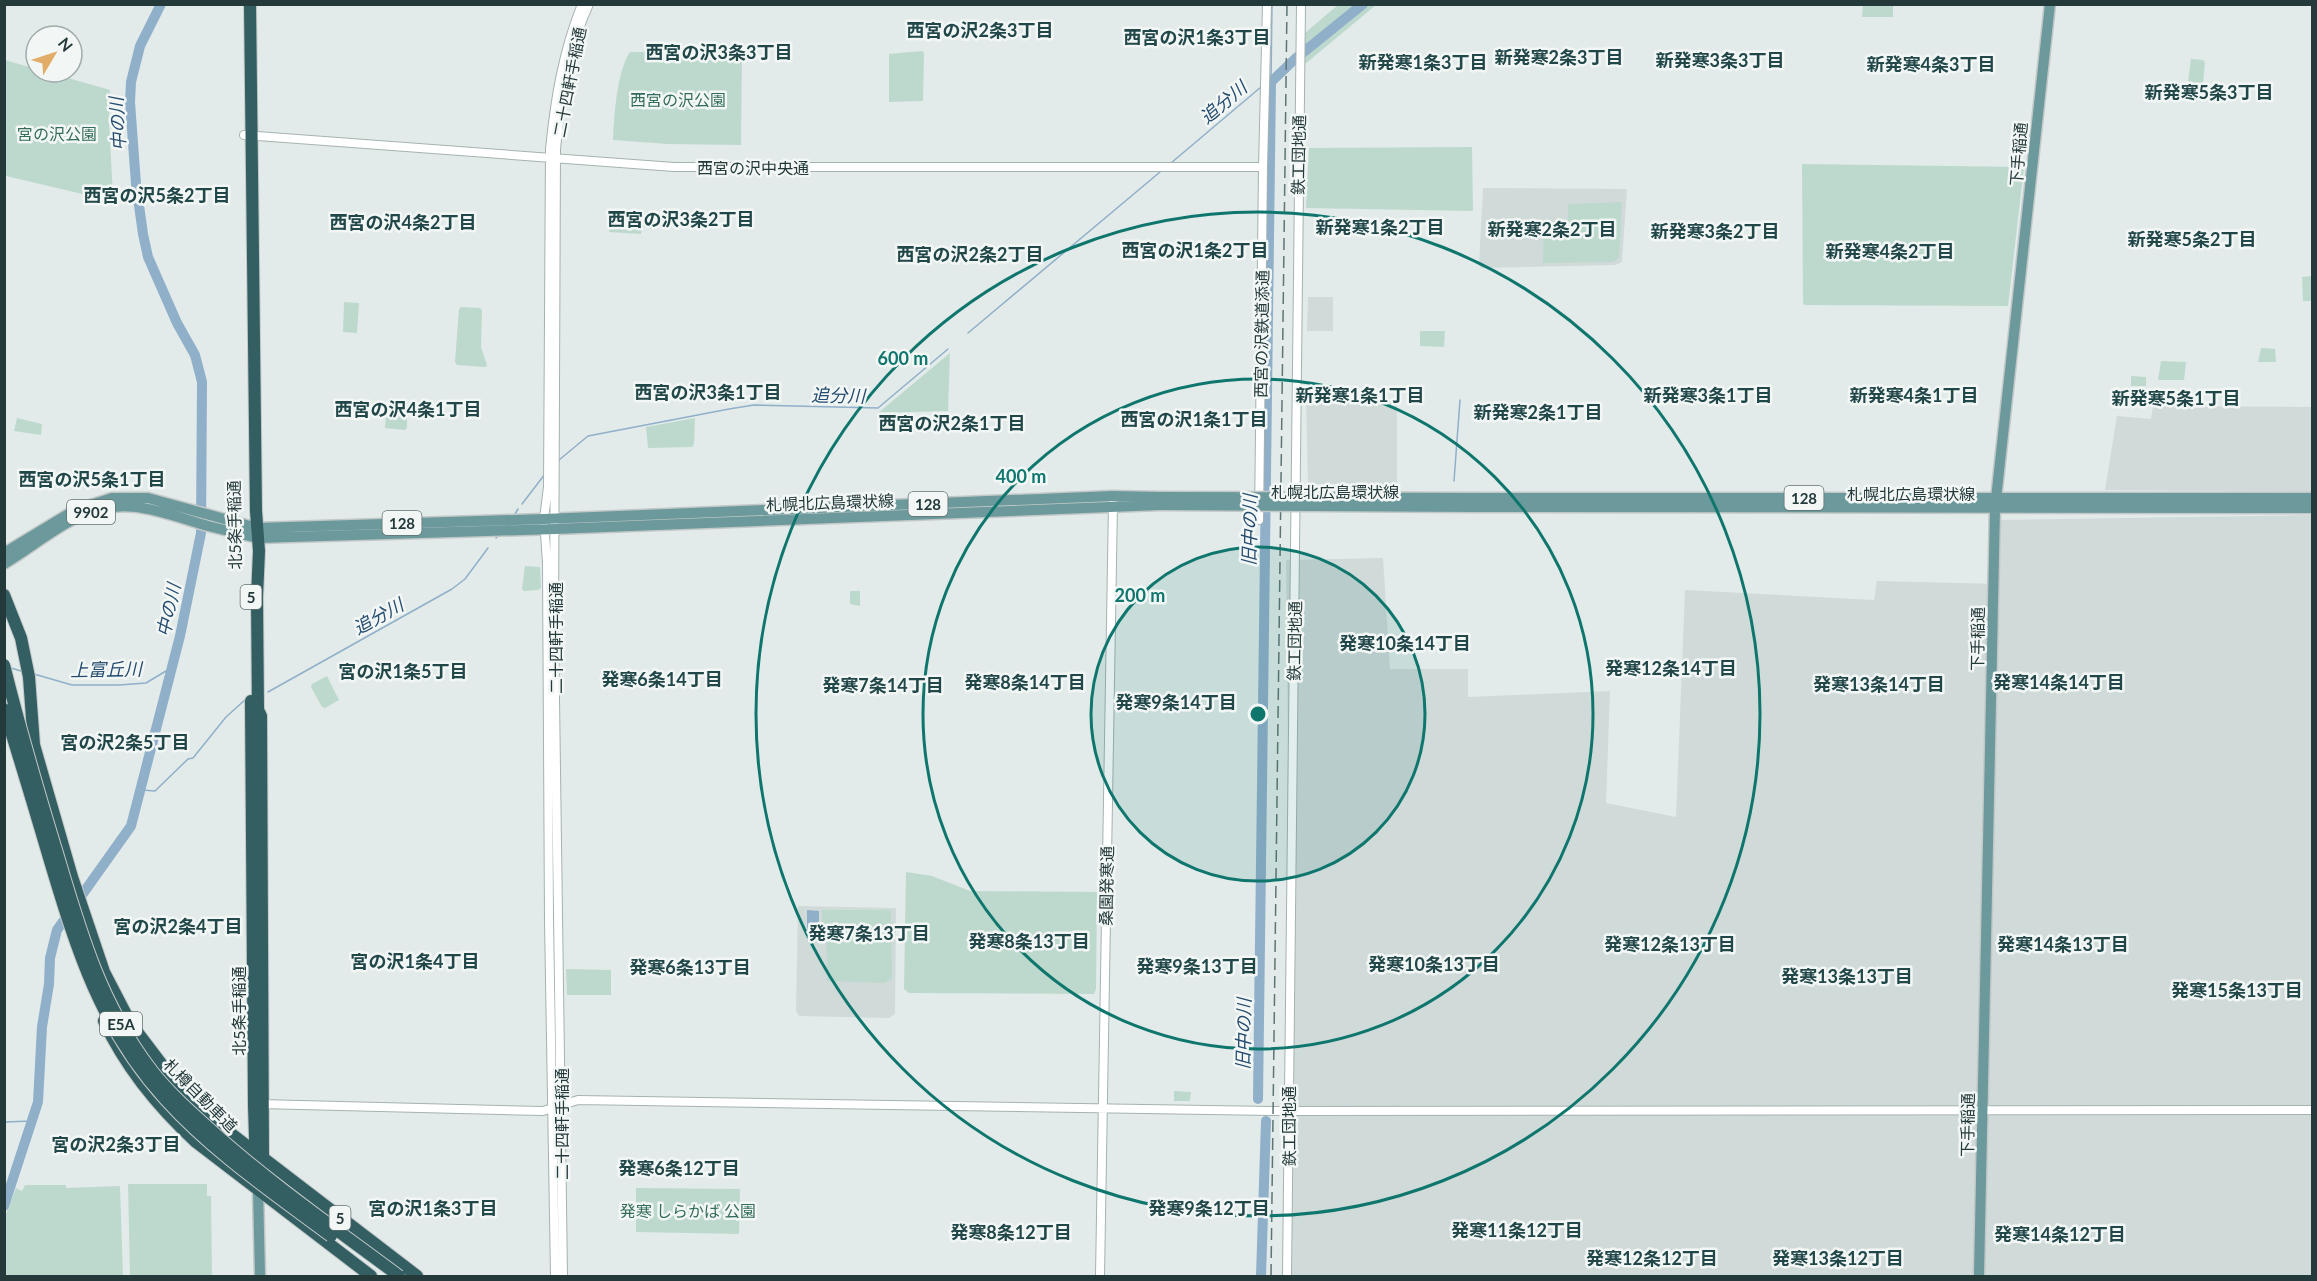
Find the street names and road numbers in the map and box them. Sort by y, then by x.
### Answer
street label: 二十四軒手稲通 [549,25,589,139]
street label: 鉄工団地通 [1288,115,1308,195]
street label: 下手稲通 [2006,121,2030,187]
street label: 西宮の沢中央通 [697,158,809,177]
street label: 西宮の沢鉄道添通 [1250,270,1272,398]
street label: 北5条手稲通 [224,480,244,570]
street label: 札幌北広島環状線 [1271,482,1399,501]
street label: 札幌北広島環状線 [1847,484,1975,503]
road number: 128 [1784,486,1824,510]
street label: 札幌北広島環状線 [766,490,894,514]
road number: 128 [908,492,948,516]
road number: 9902 [67,500,115,524]
road number: 128 [382,511,422,535]
street label: 二十四軒手稲通 [546,582,565,694]
road number: 5 [240,585,262,609]
street label: 鉄工団地通 [1284,601,1304,681]
street label: 下手稲通 [1967,607,1987,671]
street label: 桑園発寒通 [1096,846,1116,926]
street label: 北5条手稲通 [229,966,248,1056]
road number: E5A [100,1012,142,1036]
street label: 札樽自動車道 [160,1054,242,1136]
street label: 二十四軒手稲通 [552,1068,571,1180]
street label: 鉄工団地通 [1279,1086,1298,1166]
street label: 下手稲通 [1957,1093,1977,1157]
road number: 5 [330,1206,350,1230]

